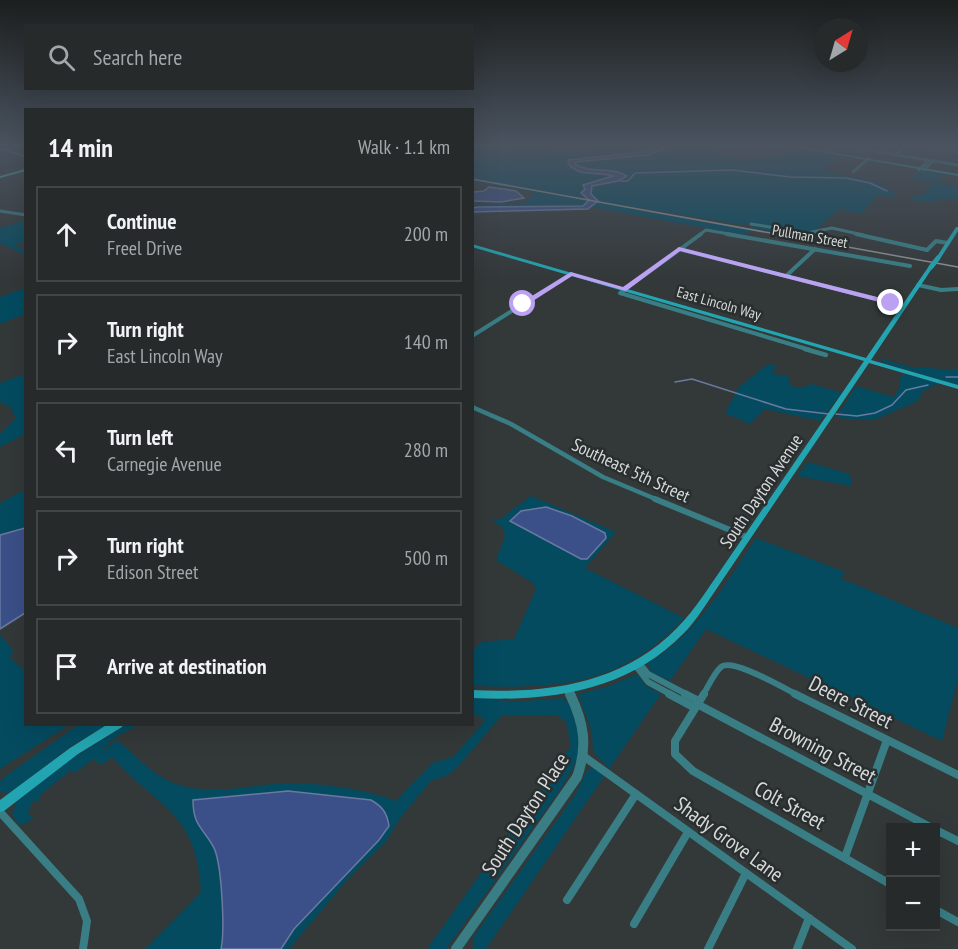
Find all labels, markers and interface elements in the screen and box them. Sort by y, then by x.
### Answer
north arrow [814,18,868,72]
search box [24,24,474,90]
icon: search [45,41,78,74]
text: Search here [93,43,182,71]
text: 14 min [48,131,113,164]
text: Walk · 1.1 km [358,134,450,160]
text: Continue [107,207,177,235]
icon: ahead [50,218,83,251]
street label: Pullman Street [771,220,849,252]
text: 200 m [404,221,448,247]
text: Freel Drive [107,235,182,261]
street label: East Lincoln Way [675,282,764,324]
route end [877,289,903,315]
route start [509,290,535,316]
text: Turn right [107,315,184,343]
icon: right [50,326,83,359]
text: 140 m [404,329,448,355]
text: East Lincoln Way [107,343,223,369]
text: Turn left [107,423,173,451]
street label: South Dayton Avenue [714,430,808,552]
street label: Southeast 5th Street [568,433,694,507]
icon: left [50,434,83,467]
text: 280 m [404,437,448,463]
text: Carnegie Avenue [107,451,222,477]
text: Turn right [107,531,184,559]
icon: right [50,542,83,575]
text: 500 m [404,545,448,571]
text: Edison Street [107,559,198,585]
icon: arrive [50,650,83,683]
text: Arrive at destination [107,652,267,680]
street label: Deere Street [805,669,898,735]
street label: Browning Street [765,711,881,789]
street label: South Dayton Place [475,748,575,880]
street label: Colt Street [750,775,830,836]
street label: Shady Grove Lane [669,790,789,888]
map controls [886,823,940,931]
button: + [886,823,940,877]
button: − [886,877,940,931]

